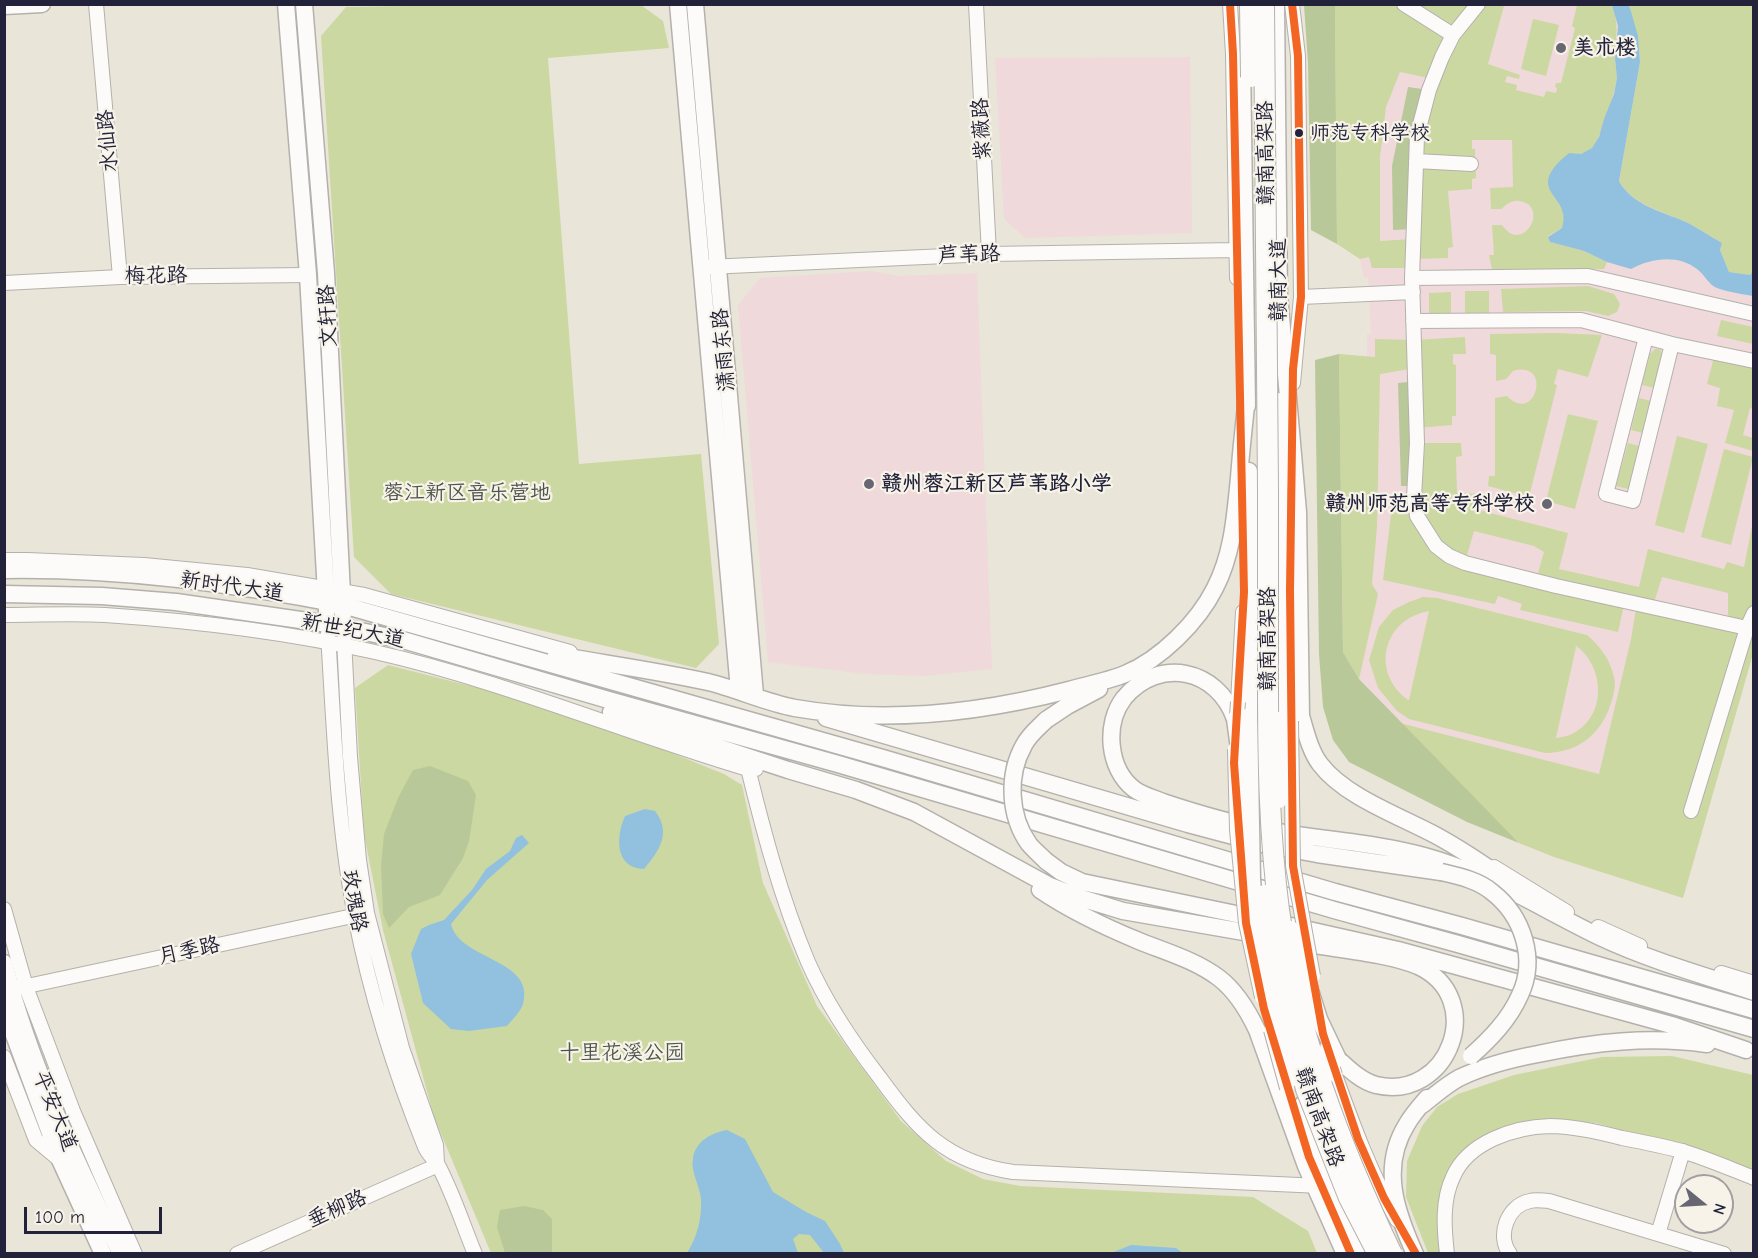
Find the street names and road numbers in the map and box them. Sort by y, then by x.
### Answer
street label: 紫薇路 [968,97,996,161]
street label: 赣南高架路 [1252,100,1280,206]
street label: 水仙路 [93,109,123,173]
street label: 赣南大道 [1266,238,1292,322]
street label: 芦苇路 [937,241,1001,269]
street label: 梅花路 [124,263,188,289]
street label: 文轩路 [314,284,342,348]
street label: 潇雨东路 [708,307,740,393]
street label: 新时代大道 [178,567,286,607]
street label: 赣南高架路 [1255,587,1281,691]
street label: 新世纪大道 [299,609,407,653]
street label: 玫瑰路 [336,868,372,934]
street label: 月季路 [156,932,222,970]
street label: 赣南高架路 [1289,1063,1349,1171]
street label: 平安大道 [28,1067,82,1155]
street label: 垂柳路 [303,1185,371,1233]

